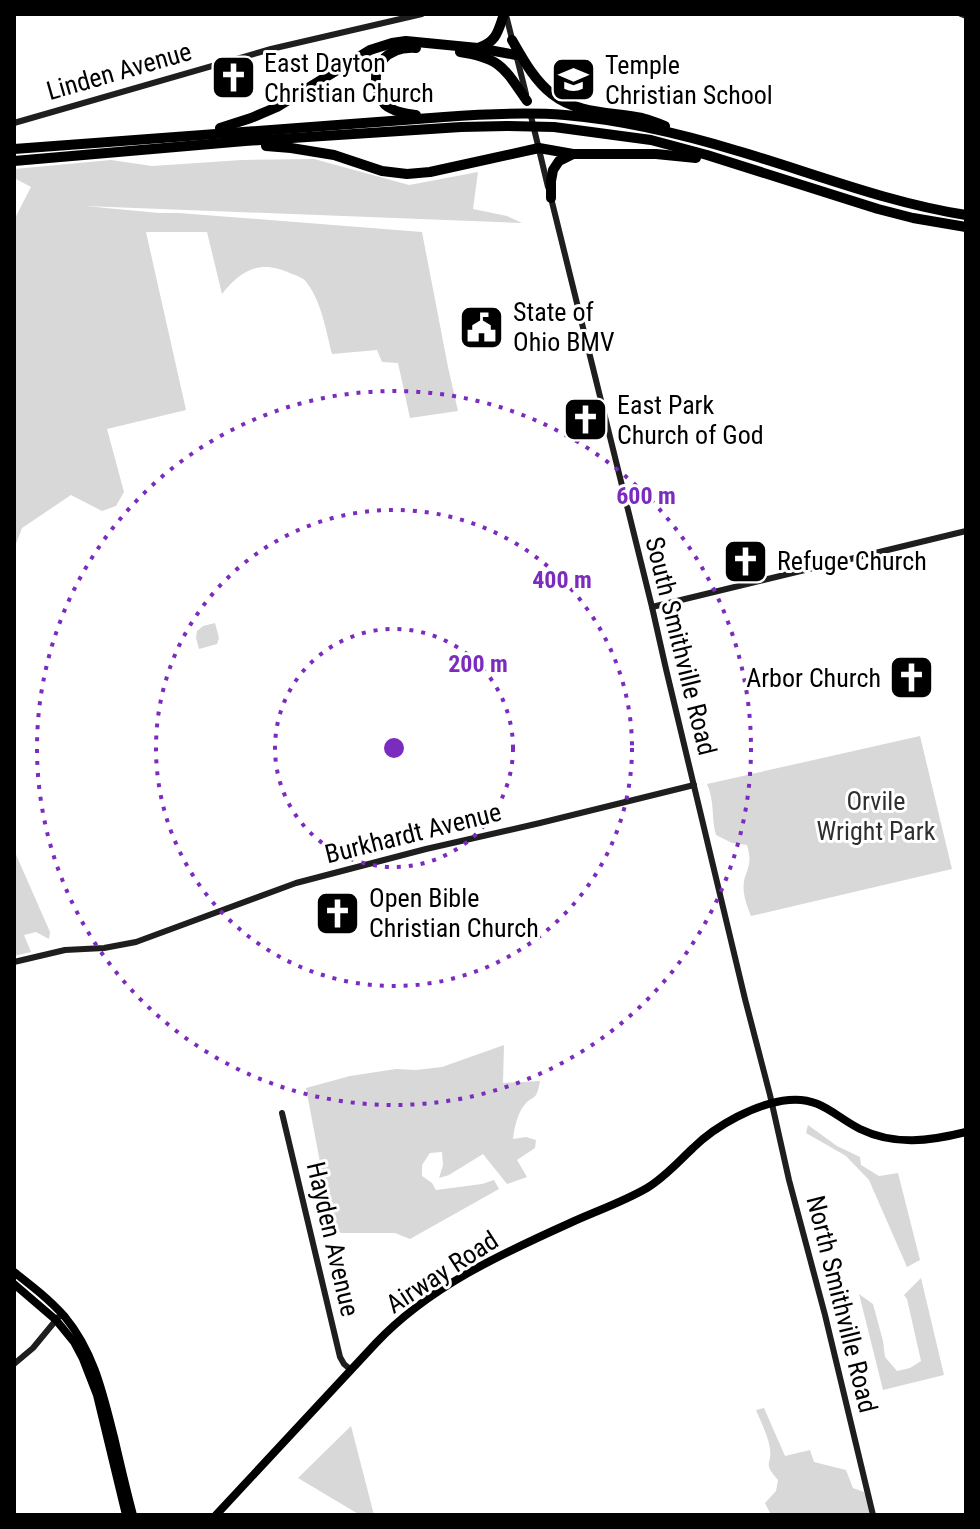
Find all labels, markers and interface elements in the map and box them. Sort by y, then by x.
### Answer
street label: Linden Avenue [43,36,195,106]
place label: East Dayton Christian Church [264,48,434,108]
place label: Temple Christian School [605,50,773,110]
church icon: East Dayton Christian Church [209,54,257,102]
school or university icon: Temple Christian School [550,56,598,104]
place label: State of Ohio BMV [513,297,615,357]
public building icon: State of Ohio BMV [458,303,506,351]
place label: East Park Church of God [617,390,764,450]
church icon: East Park Church of God [562,396,610,444]
text: 600 m [616,482,676,510]
street label: South Smithville Road [639,534,723,758]
church icon: Refuge Church [722,537,770,585]
place label: Refuge Church [777,546,927,576]
text: 400 m [532,566,592,594]
text: 200 m [448,650,508,678]
church icon: Arbor Church [888,654,936,702]
place label: Arbor Church [746,663,881,693]
centre of rings [380,734,408,762]
park label: Orvile Wright Park [817,786,936,846]
street label: Burkhardt Avenue [322,797,504,869]
place label: Open Bible Christian Church [369,883,539,943]
church icon: Open Bible Christian Church [314,889,362,937]
street label: Hayden Avenue [301,1159,365,1319]
street label: North Smithville Road [801,1192,883,1416]
street label: Airway Road [380,1225,504,1319]

